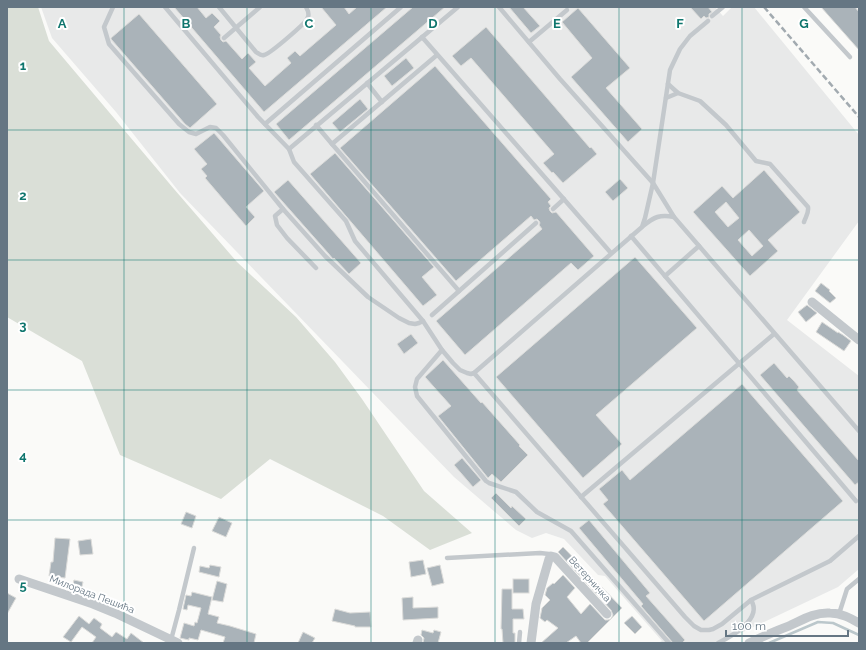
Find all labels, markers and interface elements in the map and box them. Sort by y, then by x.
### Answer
text: A [58,16,67,31]
text: B [182,16,191,31]
text: C [305,16,314,31]
text: D [428,16,438,31]
text: E [553,16,561,31]
text: F [676,16,684,31]
text: G [799,16,809,31]
text: 1 [20,58,27,73]
text: 2 [19,188,27,203]
text: 3 [19,318,27,333]
text: 4 [19,448,27,463]
street label: Ветерничка [567,554,613,604]
street label: Милорада Пешића [48,573,136,615]
text: 5 [19,578,27,593]
scale bar [726,612,848,638]
text: 100 m [732,619,766,633]

